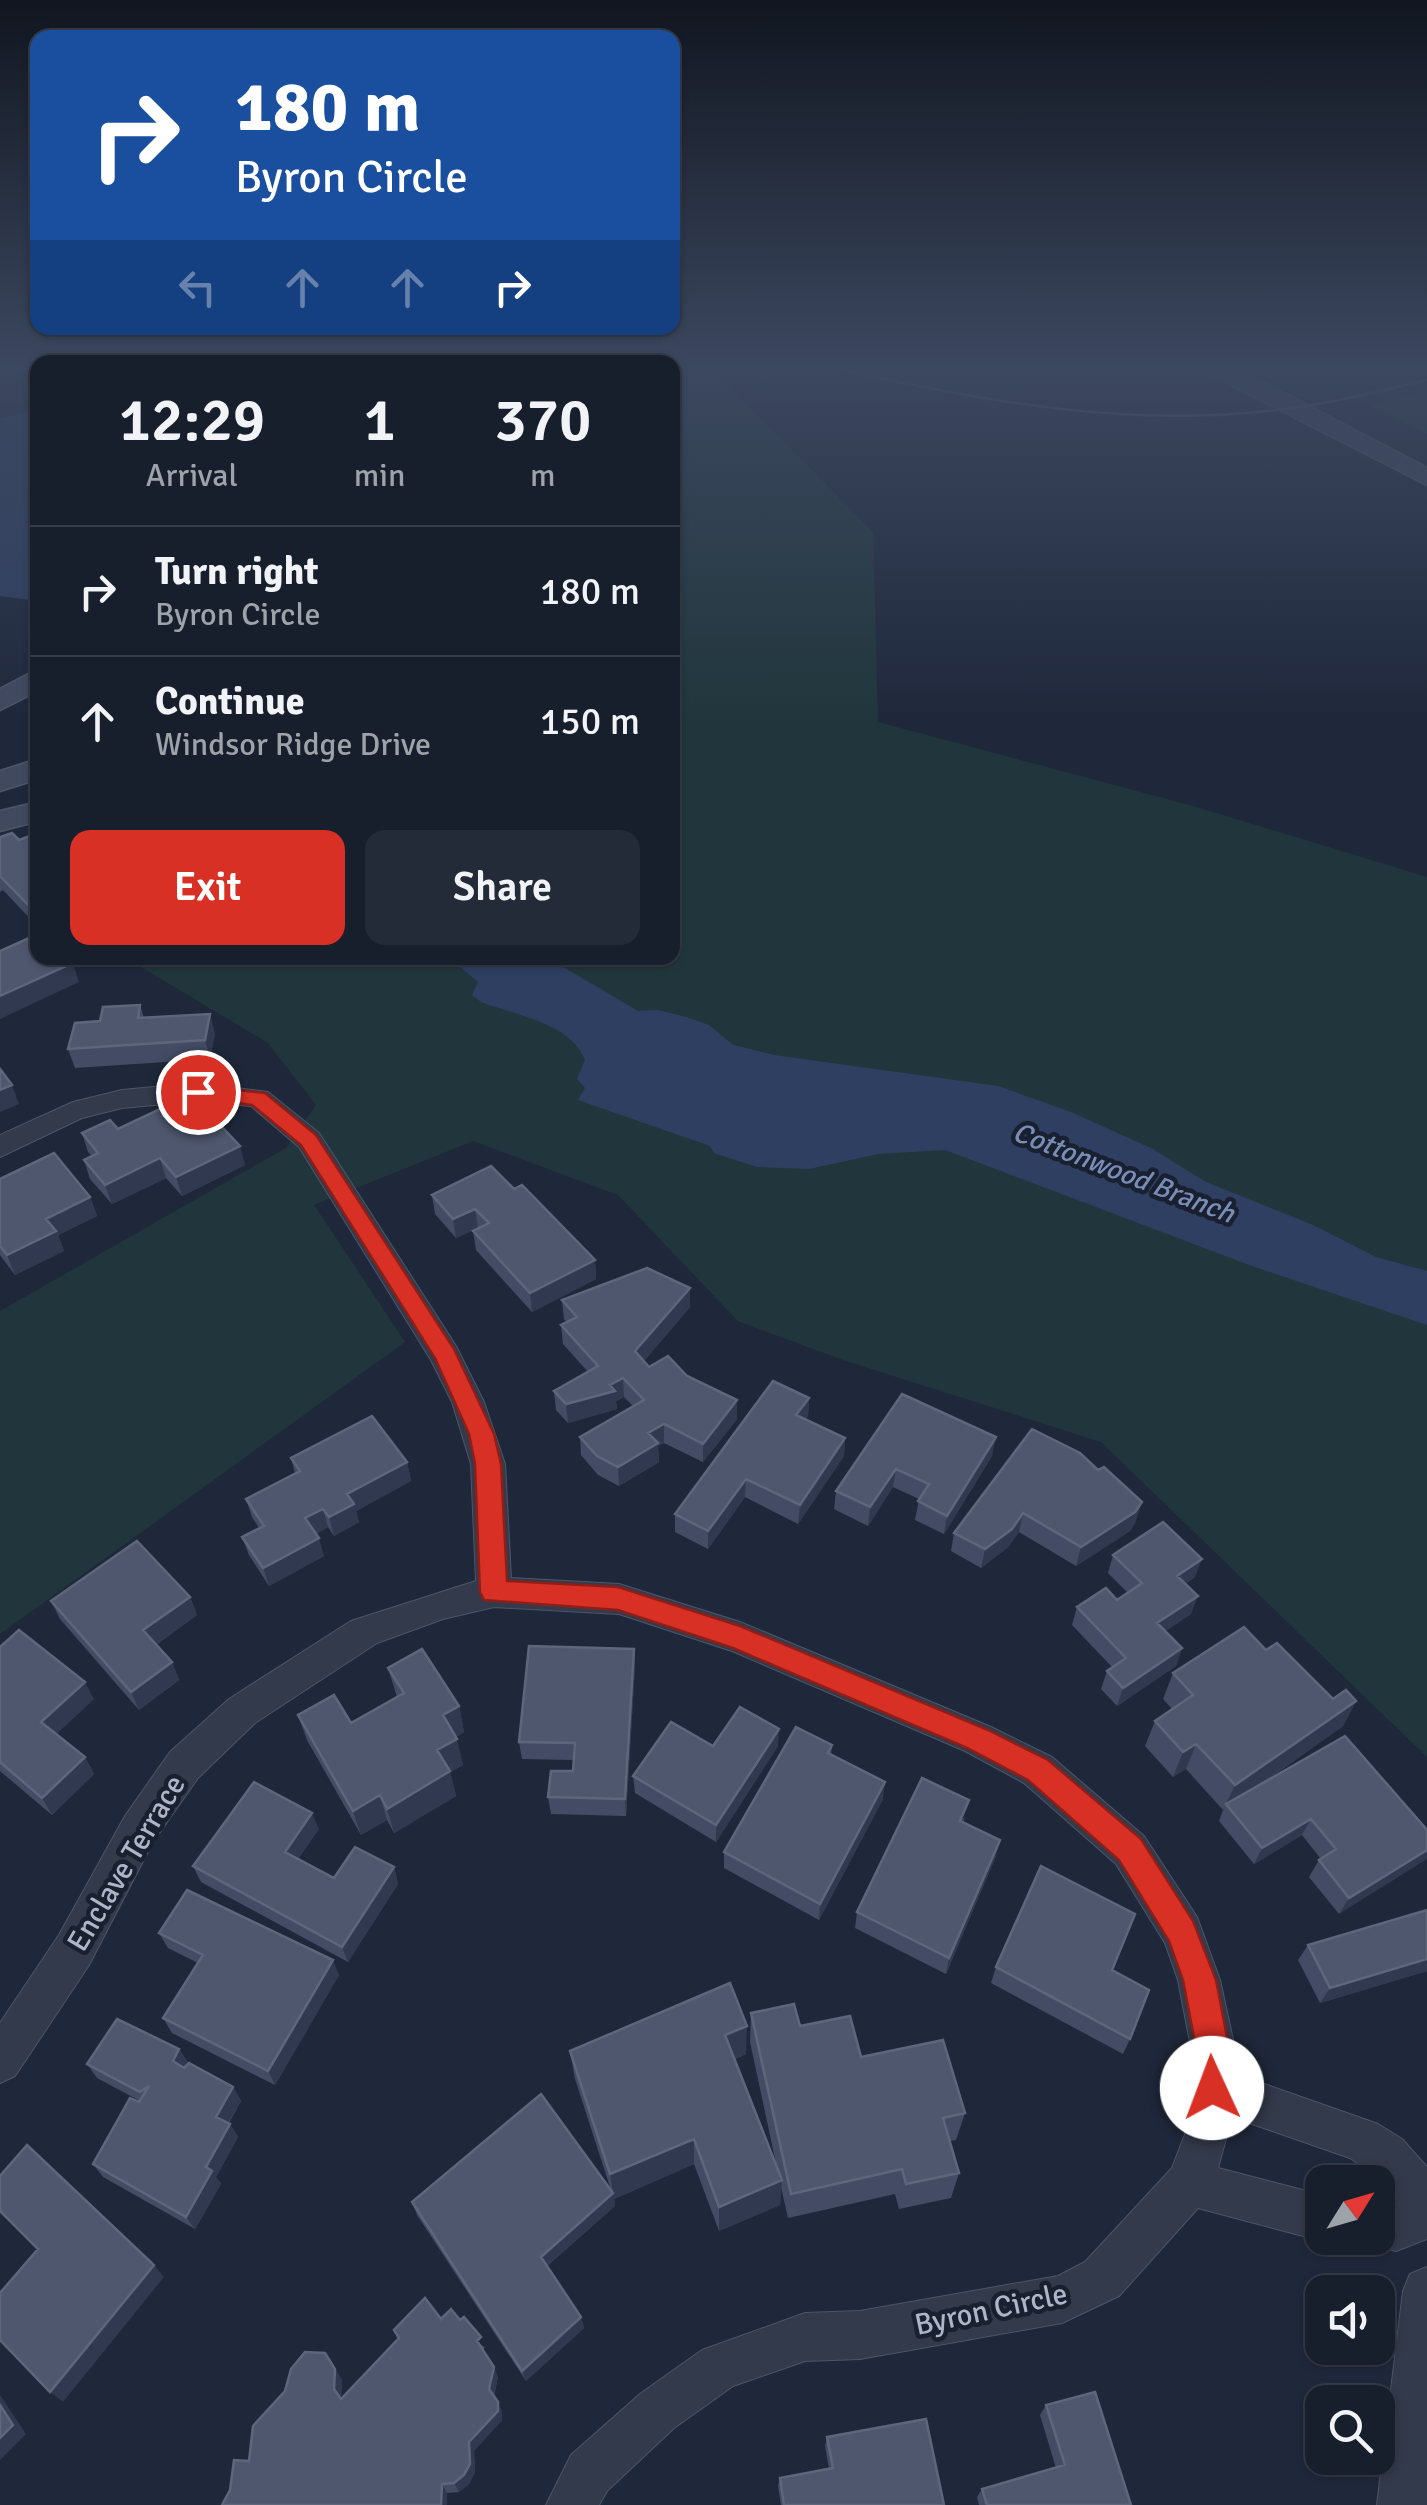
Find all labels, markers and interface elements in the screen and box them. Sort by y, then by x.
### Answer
text: 180 m [235,64,420,150]
icon: right [70,70,200,200]
text: Byron Circle [235,150,468,205]
icon: left [170,260,225,315]
icon: ahead [275,260,330,315]
icon: ahead [380,260,435,315]
icon: right [485,260,540,315]
text: 12:29 [119,384,265,458]
text: 1 [363,384,396,458]
text: 370 [494,384,591,458]
text: Arrival [146,456,238,495]
text: min [354,456,405,495]
text: m [530,456,556,495]
text: Turn right [155,548,319,595]
icon: right [70,564,125,619]
text: 180 m [540,568,640,615]
text: Byron Circle [155,595,321,634]
text: Continue [155,678,305,725]
icon: ahead [70,694,125,749]
text: 150 m [540,698,640,745]
text: Windsor Ridge Drive [155,725,431,764]
button: Exit [70,830,345,945]
button: Share [365,830,640,945]
pin [156,1050,241,1135]
icon: arrive [171,1065,226,1120]
water label: Cottonwood Branch [1008,1115,1240,1231]
street label: Enclave Terrace [59,1768,194,1958]
position arrow [1160,2036,1264,2140]
north arrow [1305,2165,1395,2255]
map controls [1305,2165,1395,2475]
street label: Byron Circle [911,2275,1071,2344]
button: sound [1305,2275,1395,2365]
button: search [1305,2385,1395,2475]

